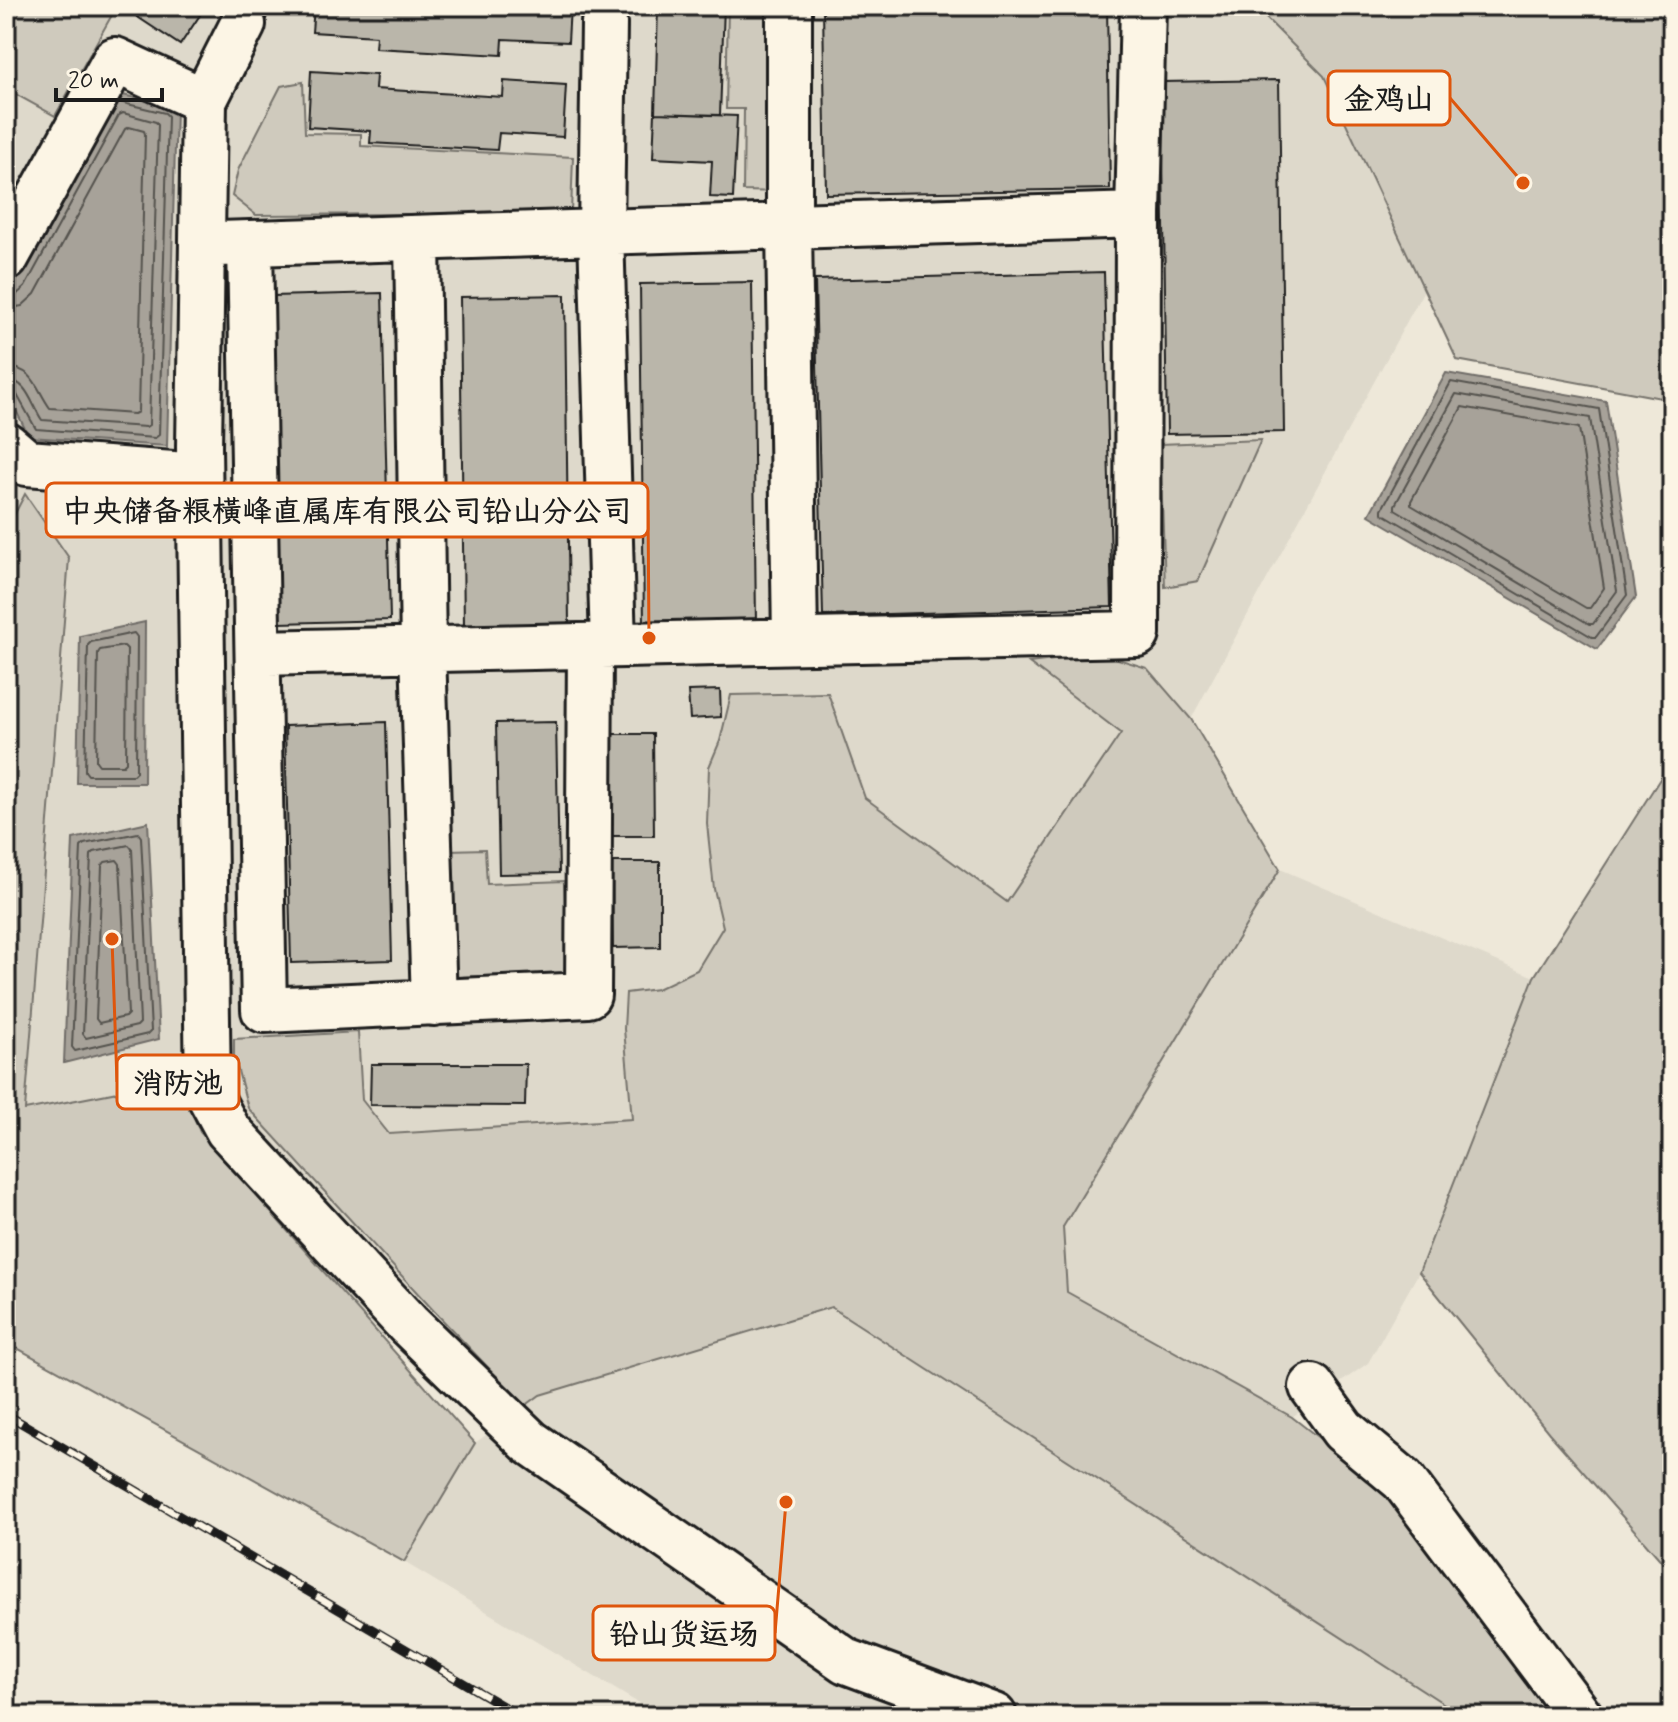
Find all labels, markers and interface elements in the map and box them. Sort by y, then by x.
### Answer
scale bar [56,52,162,102]
text: 20 m [68,66,119,97]
callout: 金鸡山 [1328,71,1450,125]
text: 金鸡山 [1344,81,1434,120]
callout: 中央储备粮横峰直属库有限公司铅山分公司 [46,483,648,537]
text: 中央储备粮横峰直属库有限公司铅山分公司 [62,493,632,532]
callout: 消防池 [117,1055,239,1109]
text: 消防池 [133,1065,223,1104]
callout: 铅山货运场 [593,1606,775,1660]
text: 铅山货运场 [609,1616,759,1655]

